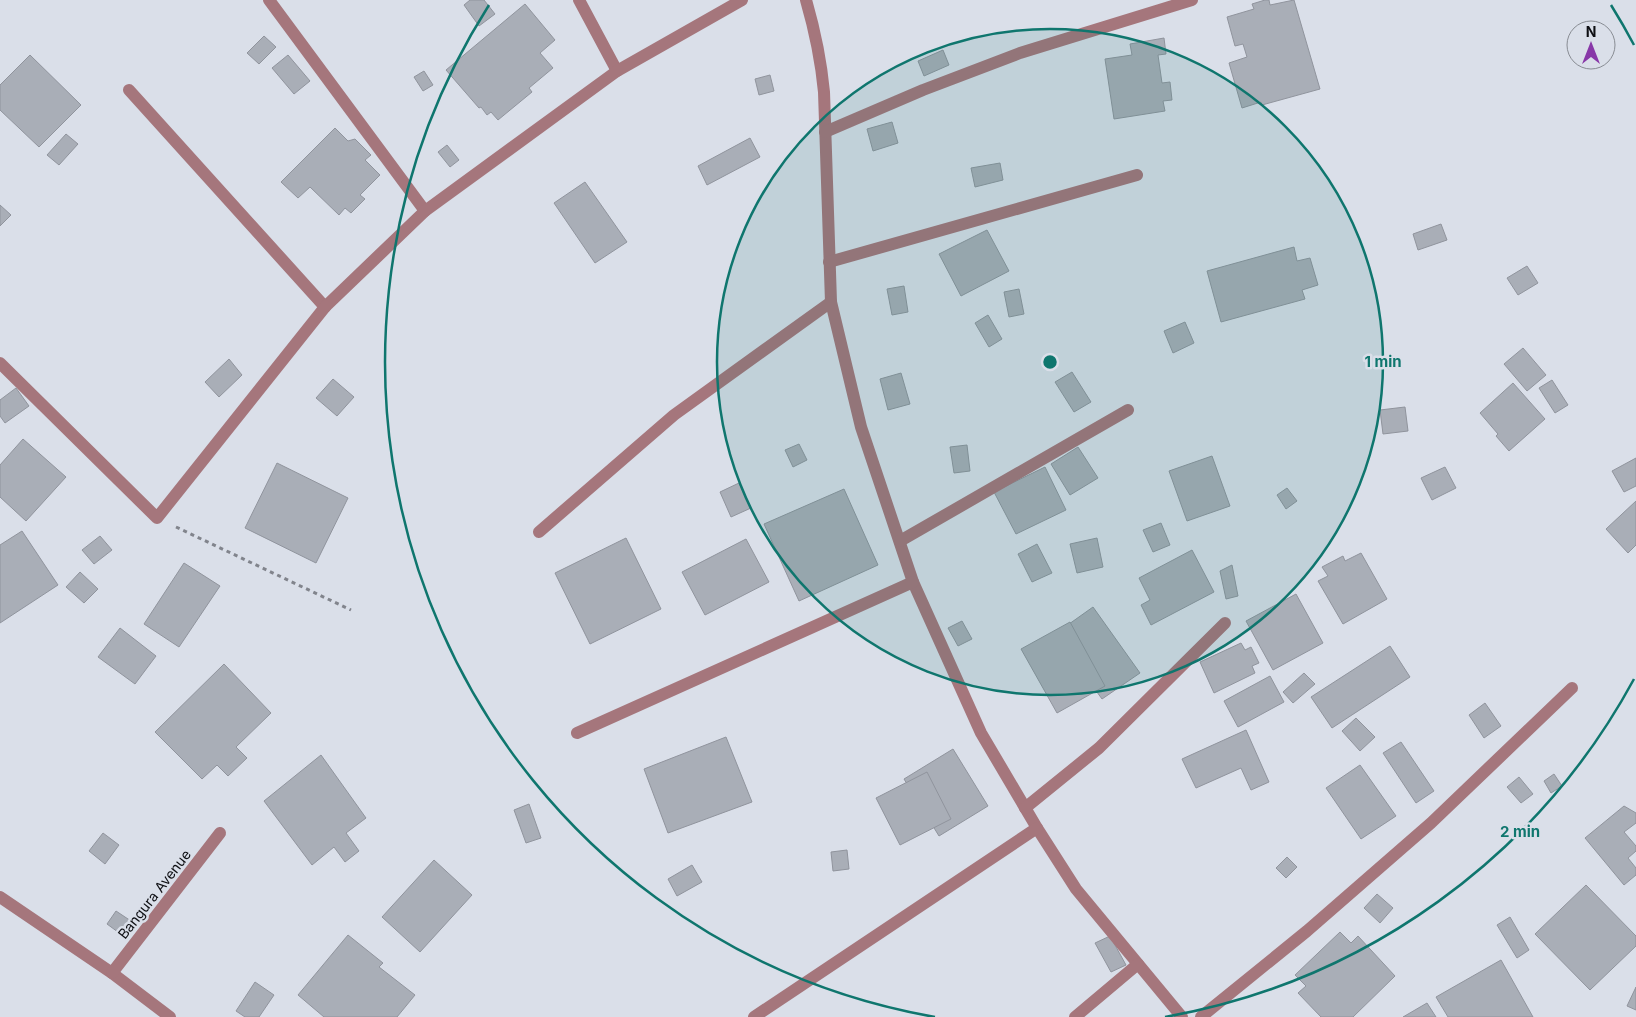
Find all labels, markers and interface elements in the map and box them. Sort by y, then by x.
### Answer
north arrow [1566,20,1616,70]
text: N [1586,23,1596,40]
text: 1 min [1364,352,1402,371]
centre of rings [1041,353,1059,371]
text: 2 min [1500,822,1540,841]
street label: Bangura Avenue [114,846,194,942]

